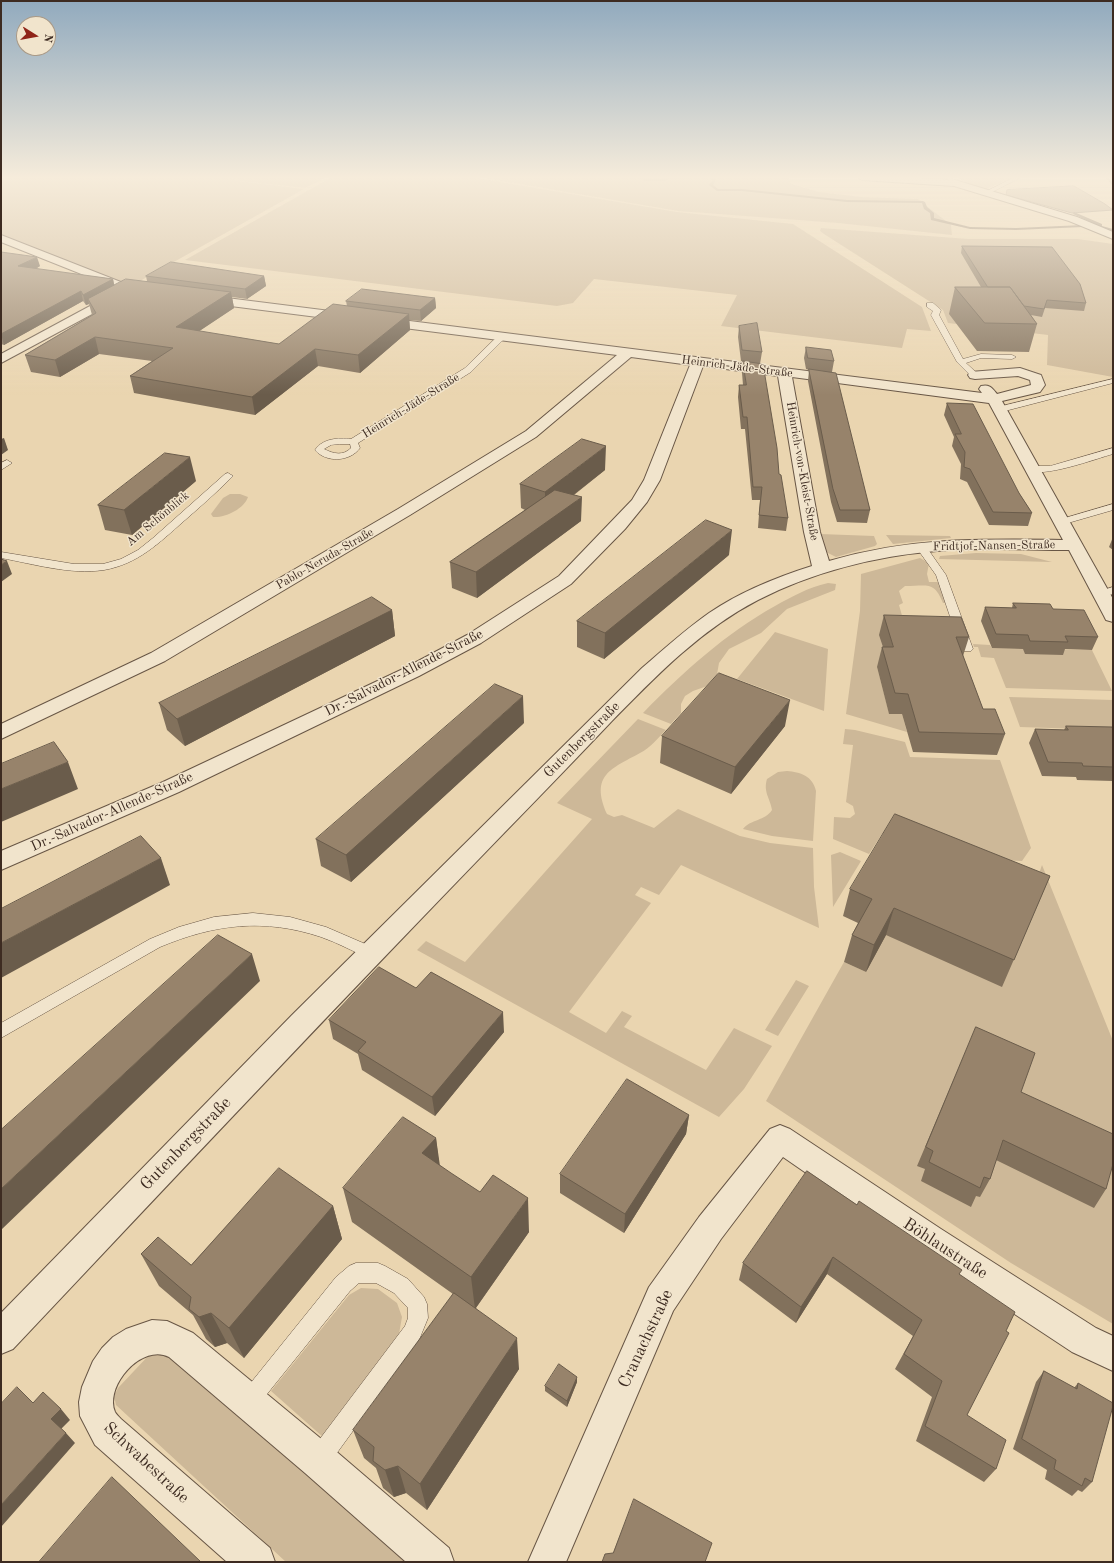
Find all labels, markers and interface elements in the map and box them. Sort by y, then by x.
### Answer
north arrow [16,16,56,56]
text: N [41,33,53,43]
street label: Heinrich-Jäde-Straße [681,353,793,381]
street label: Heinrich-Jäde-Straße [360,370,462,442]
street label: Heinrich-von-Kleist-Straße [783,400,821,542]
street label: Am Schönblick [124,488,192,550]
street label: Pablo-Neruda-Straße [274,525,376,593]
street label: Fridtjof-Nansen-Straße [933,538,1055,554]
street label: Dr.-Salvador-Allende-Straße [322,626,486,720]
street label: Gutenbergstraße [540,698,624,782]
street label: Dr.-Salvador-Allende-Straße [28,769,196,855]
street label: Gutenbergstraße [136,1093,236,1195]
street label: Böhlaustraße [899,1214,991,1284]
street label: Cranachstraße [614,1286,678,1392]
street label: Schwabestraße [99,1418,193,1508]

